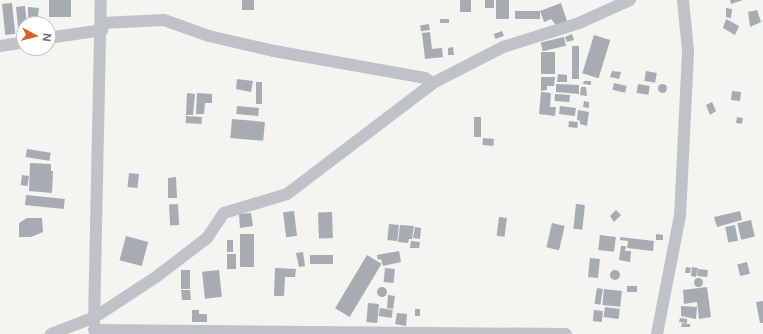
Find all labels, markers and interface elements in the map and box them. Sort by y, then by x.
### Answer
north arrow [16,16,56,56]
text: N [39,32,54,42]

